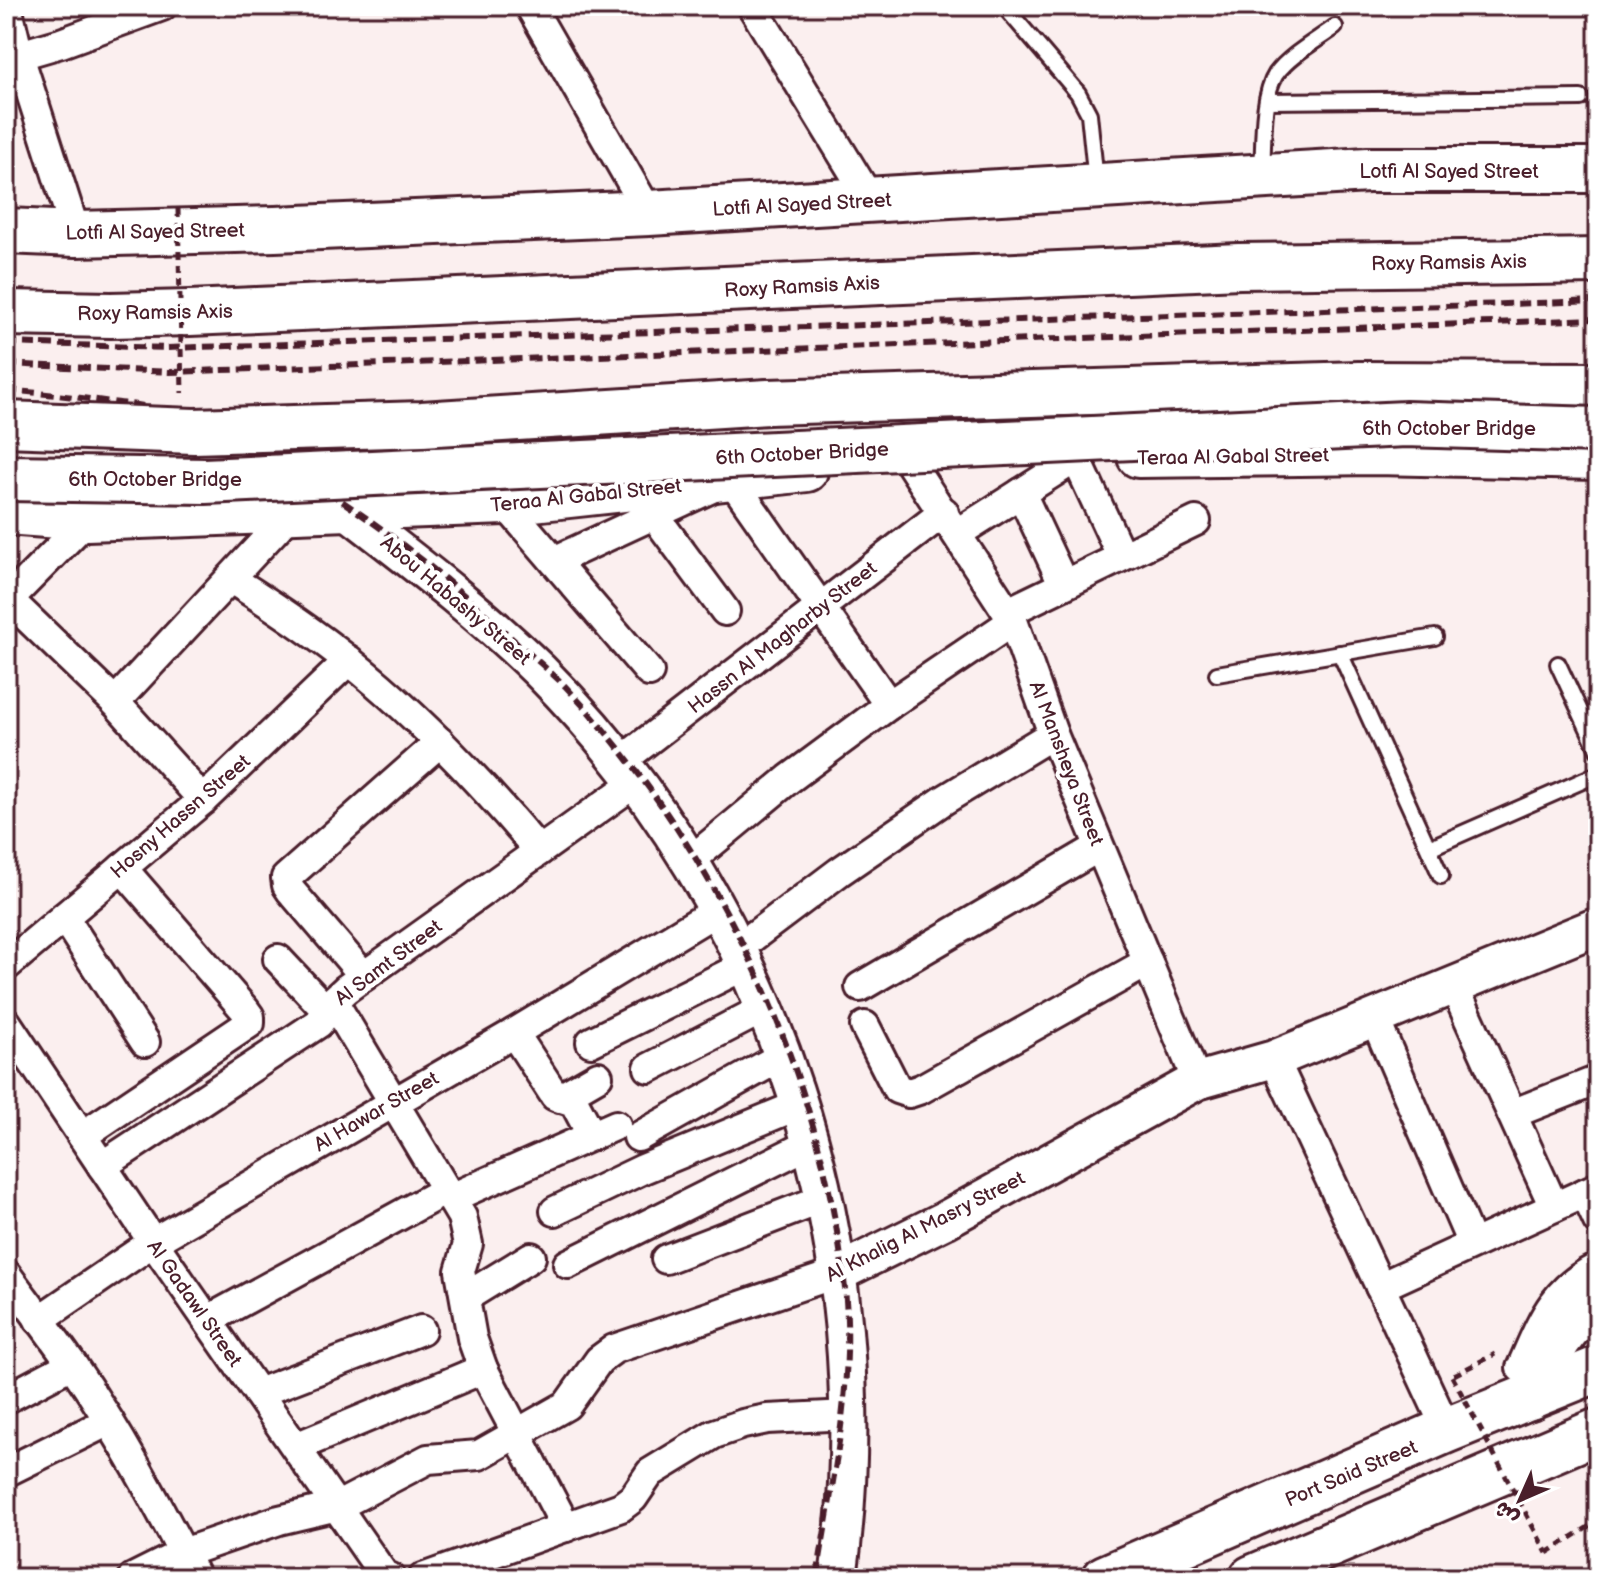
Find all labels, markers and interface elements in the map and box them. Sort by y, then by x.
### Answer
street label: Lotfi Al Sayed Street [1359,160,1539,184]
street label: Lotfi Al Sayed Street [712,188,892,222]
street label: Lotfi Al Sayed Street [65,218,245,246]
street label: Roxy Ramsis Axis [1371,250,1527,276]
street label: Roxy Ramsis Axis [724,271,881,303]
street label: Roxy Ramsis Axis [77,300,233,326]
street label: 6th October Bridge [1362,417,1536,441]
street label: 6th October Bridge [715,437,889,471]
street label: Teraa Al Gabal Street [1137,443,1329,471]
street label: 6th October Bridge [68,468,242,492]
street label: Teraa Al Gabal Street [489,474,683,518]
street label: Abou Habashy Street [376,531,535,670]
street label: Hassn Al Magharby Street [683,557,882,719]
street label: Al Mansheya Street [1024,678,1109,849]
street label: Hosny Hassn Street [106,750,255,884]
street label: Al Samt Street [330,915,447,1011]
street label: Al Hawar Street [310,1067,443,1157]
street label: Al Khalig Al Masry Street [822,1166,1029,1287]
street label: Al Gadawl Street [142,1236,247,1371]
street label: Port Said Street [1282,1435,1421,1513]
north arrow [1480,1460,1560,1540]
text: ش [1489,1495,1525,1531]

